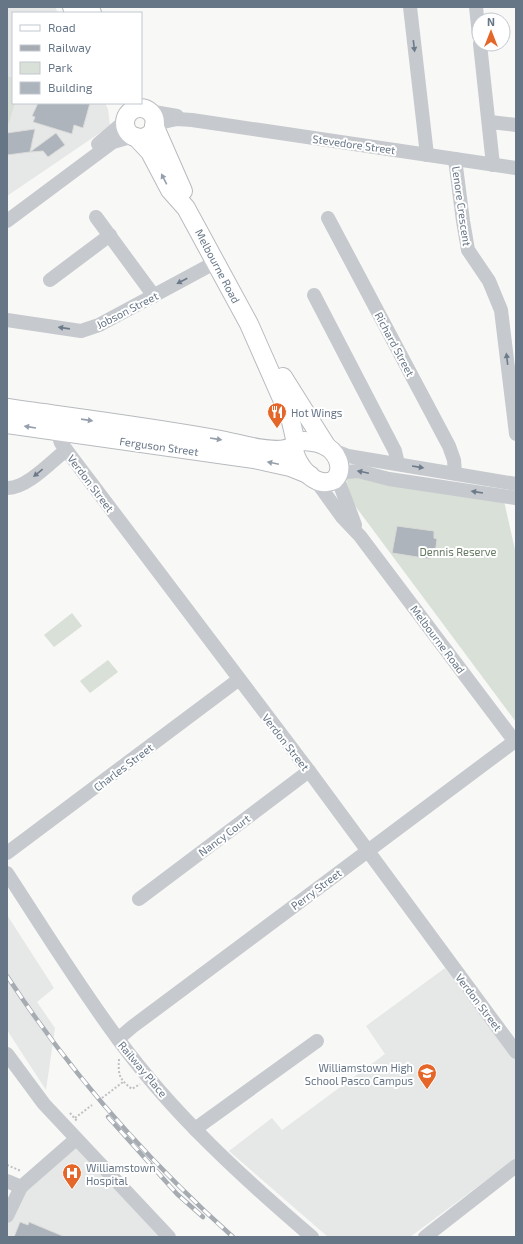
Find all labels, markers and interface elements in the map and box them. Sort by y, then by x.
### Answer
legend [12,12,142,104]
north arrow [471,12,511,52]
text: N [487,15,495,28]
text: Road [48,20,76,34]
text: Railway [48,40,92,54]
one-way arrow [411,40,418,52]
text: Park [48,60,73,74]
text: Building [48,80,93,94]
street label: Stevedore Street [312,132,396,156]
street label: Lenore Crescent [450,165,474,247]
one-way arrow [161,173,167,184]
street label: Melbourne Road [193,227,243,305]
one-way arrow [176,278,188,284]
street label: Jobson Street [94,289,160,331]
street label: Richard Street [373,310,417,378]
one-way arrow [58,325,70,331]
one-way arrow [504,353,511,365]
restaurant icon: Hot Wings [266,401,288,429]
place label: Hot Wings [291,406,343,419]
one-way arrow [81,417,93,423]
one-way arrow [24,424,36,430]
street label: Ferguson Street [119,434,199,458]
one-way arrow [210,436,222,442]
street label: Verdon Street [65,452,117,514]
one-way arrow [267,460,279,466]
one-way arrow [412,464,424,470]
one-way arrow [33,468,44,477]
one-way arrow [357,469,370,475]
one-way arrow [471,489,484,495]
park label: Dennis Reserve [420,545,497,558]
street label: Melbourne Road [408,602,468,676]
street label: Verdon Street [260,711,312,773]
street label: Charles Street [91,740,155,794]
street label: Nancy Court [196,811,252,859]
street label: Perry Street [288,866,344,912]
street label: Verdon Street [453,971,505,1033]
street label: Railway Place [116,1038,170,1100]
place label: Williamstown High School Pasco Campus [305,1061,413,1087]
school or university icon: Williamstown High School Pasco Campus [416,1062,438,1090]
place label: Williamstown Hospital [86,1161,156,1187]
hospital icon: Williamstown Hospital [61,1162,83,1190]

